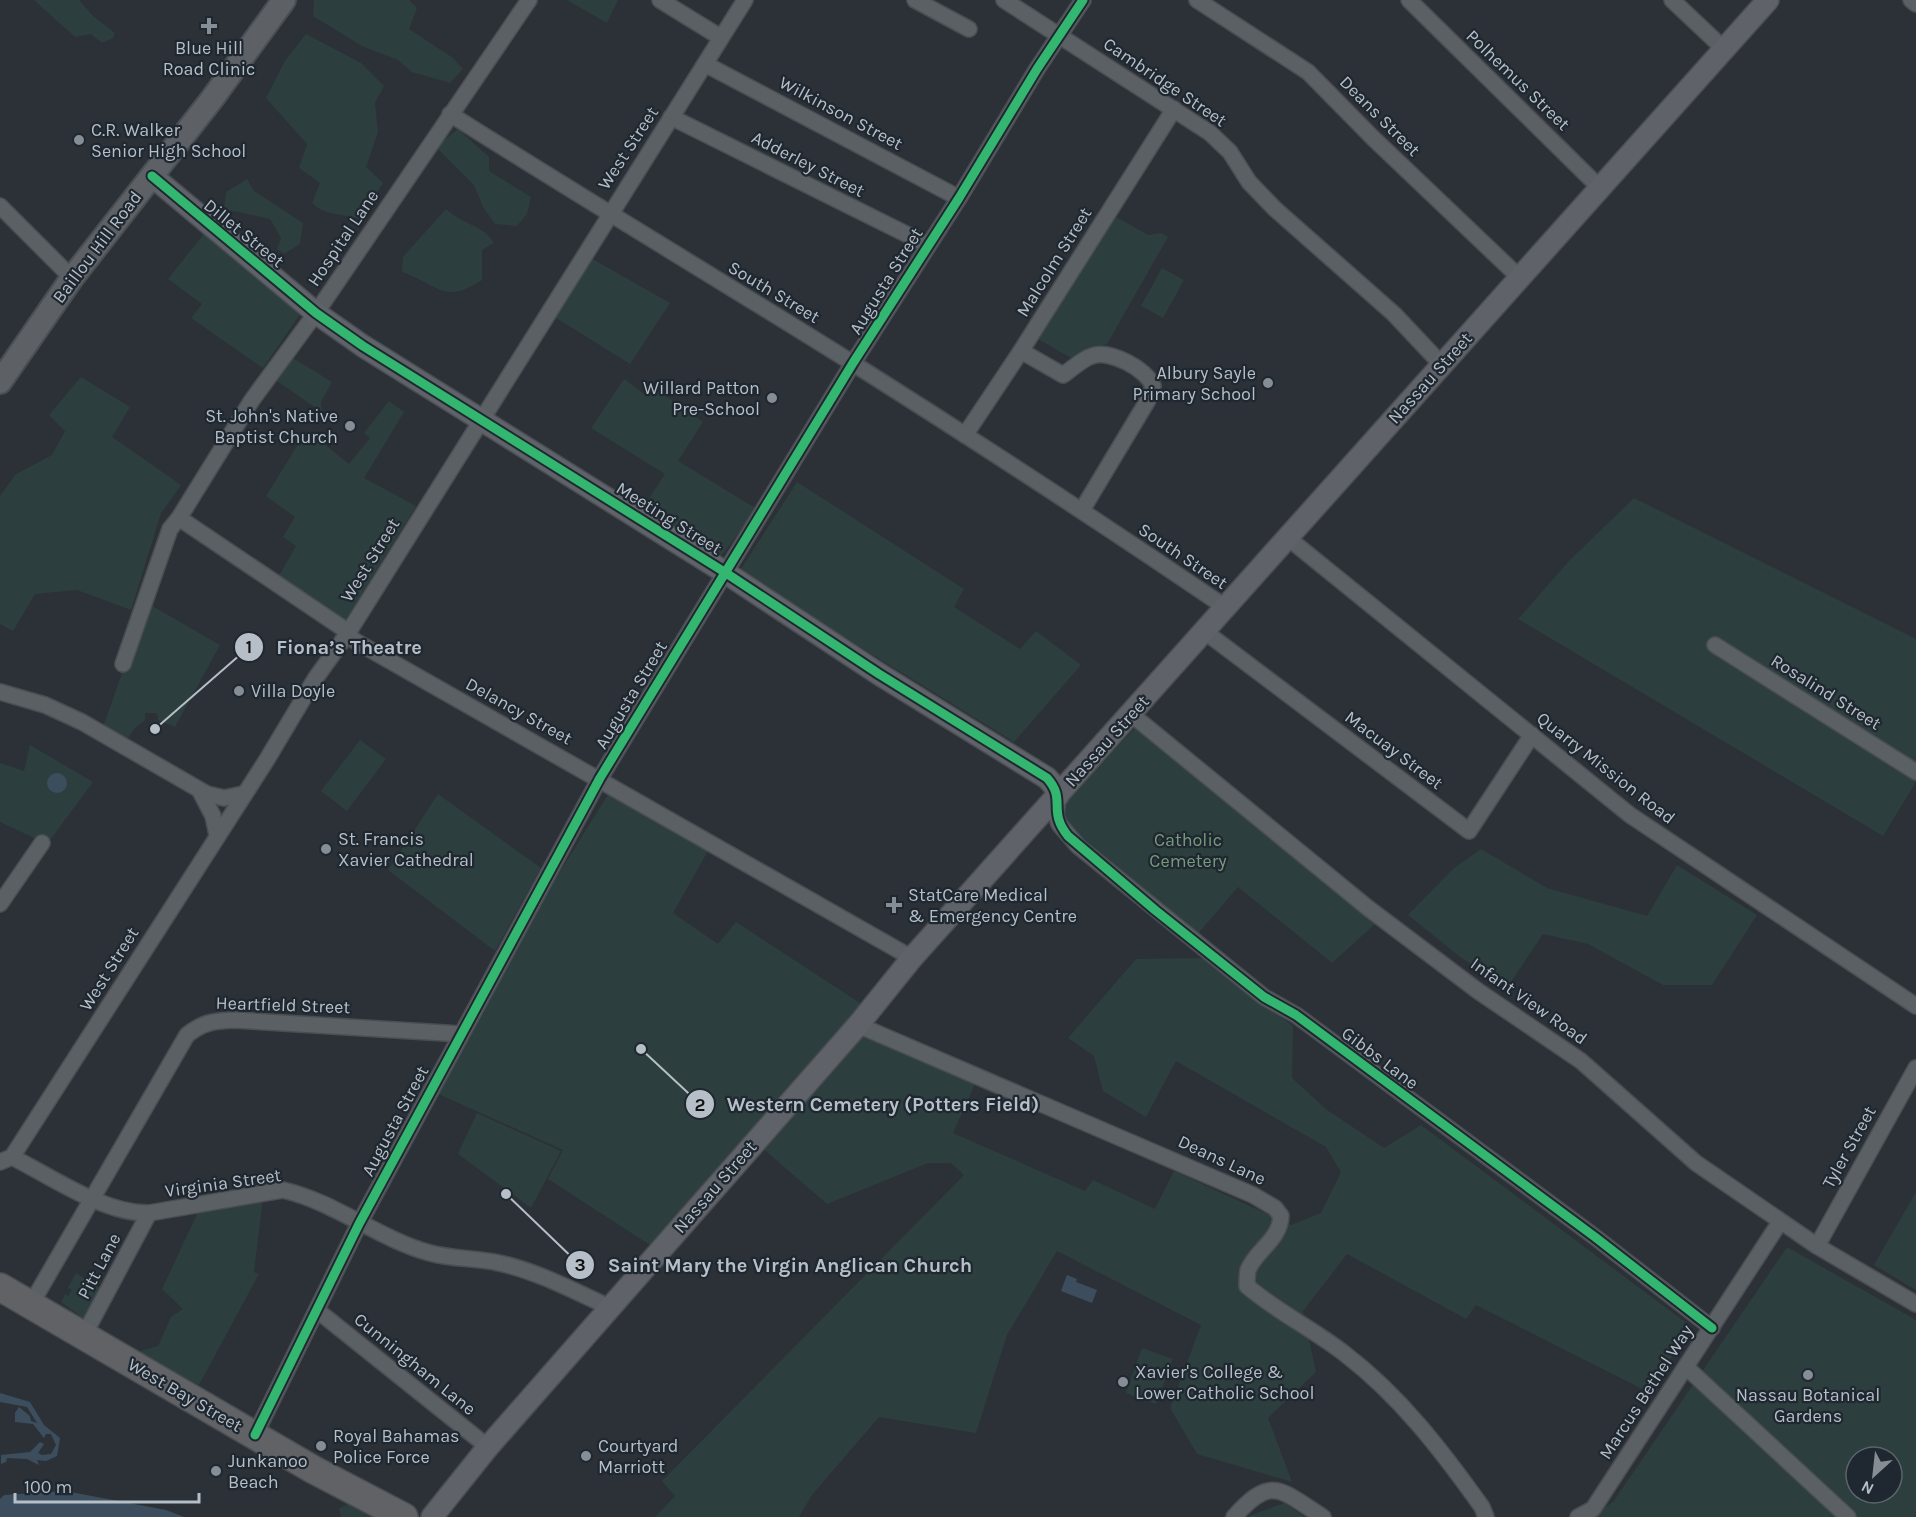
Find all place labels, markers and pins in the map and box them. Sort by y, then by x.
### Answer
marker: Blue Hill Road Clinic [200,17,218,35]
place label: Blue Hill Road Clinic [163,37,255,80]
place label: C.R. Walker Senior High School [91,119,246,162]
marker: C.R. Walker Senior High School [72,133,86,147]
place label: Albury Sayle Primary School [1133,362,1256,405]
marker: Albury Sayle Primary School [1261,376,1275,390]
place label: Willard Patton Pre-School [643,377,760,420]
marker: Willard Patton Pre-School [765,391,779,405]
place label: St. John's Native Baptist Church [205,405,338,448]
marker: St. John's Native Baptist Church [343,419,357,433]
callout: Fiona’s Theatre [234,628,433,666]
place label: Villa Doyle [251,680,335,702]
marker: Villa Doyle [232,684,246,698]
place label: St. Francis Xavier Cathedral [338,828,474,871]
marker: St. Francis Xavier Cathedral [319,842,333,856]
place label: StatCare Medical & Emergency Centre [908,884,1077,927]
marker: StatCare Medical & Emergency Centre [885,896,903,914]
callout: Western Cemetery (Potters Field) [685,1085,1052,1123]
callout: Saint Mary the Virgin Anglican Church [565,1246,984,1284]
place label: Xavier's College & Lower Catholic School [1135,1361,1314,1404]
marker: Nassau Botanical Gardens [1801,1368,1815,1382]
marker: Xavier's College & Lower Catholic School [1116,1375,1130,1389]
place label: Nassau Botanical Gardens [1736,1384,1880,1427]
place label: Royal Bahamas Police Force [333,1425,460,1468]
place label: Courtyard Marriott [598,1435,679,1478]
marker: Royal Bahamas Police Force [314,1439,328,1453]
marker: Courtyard Marriott [579,1449,593,1463]
place label: Junkanoo Beach [228,1450,308,1493]
marker: Junkanoo Beach [209,1464,223,1478]

